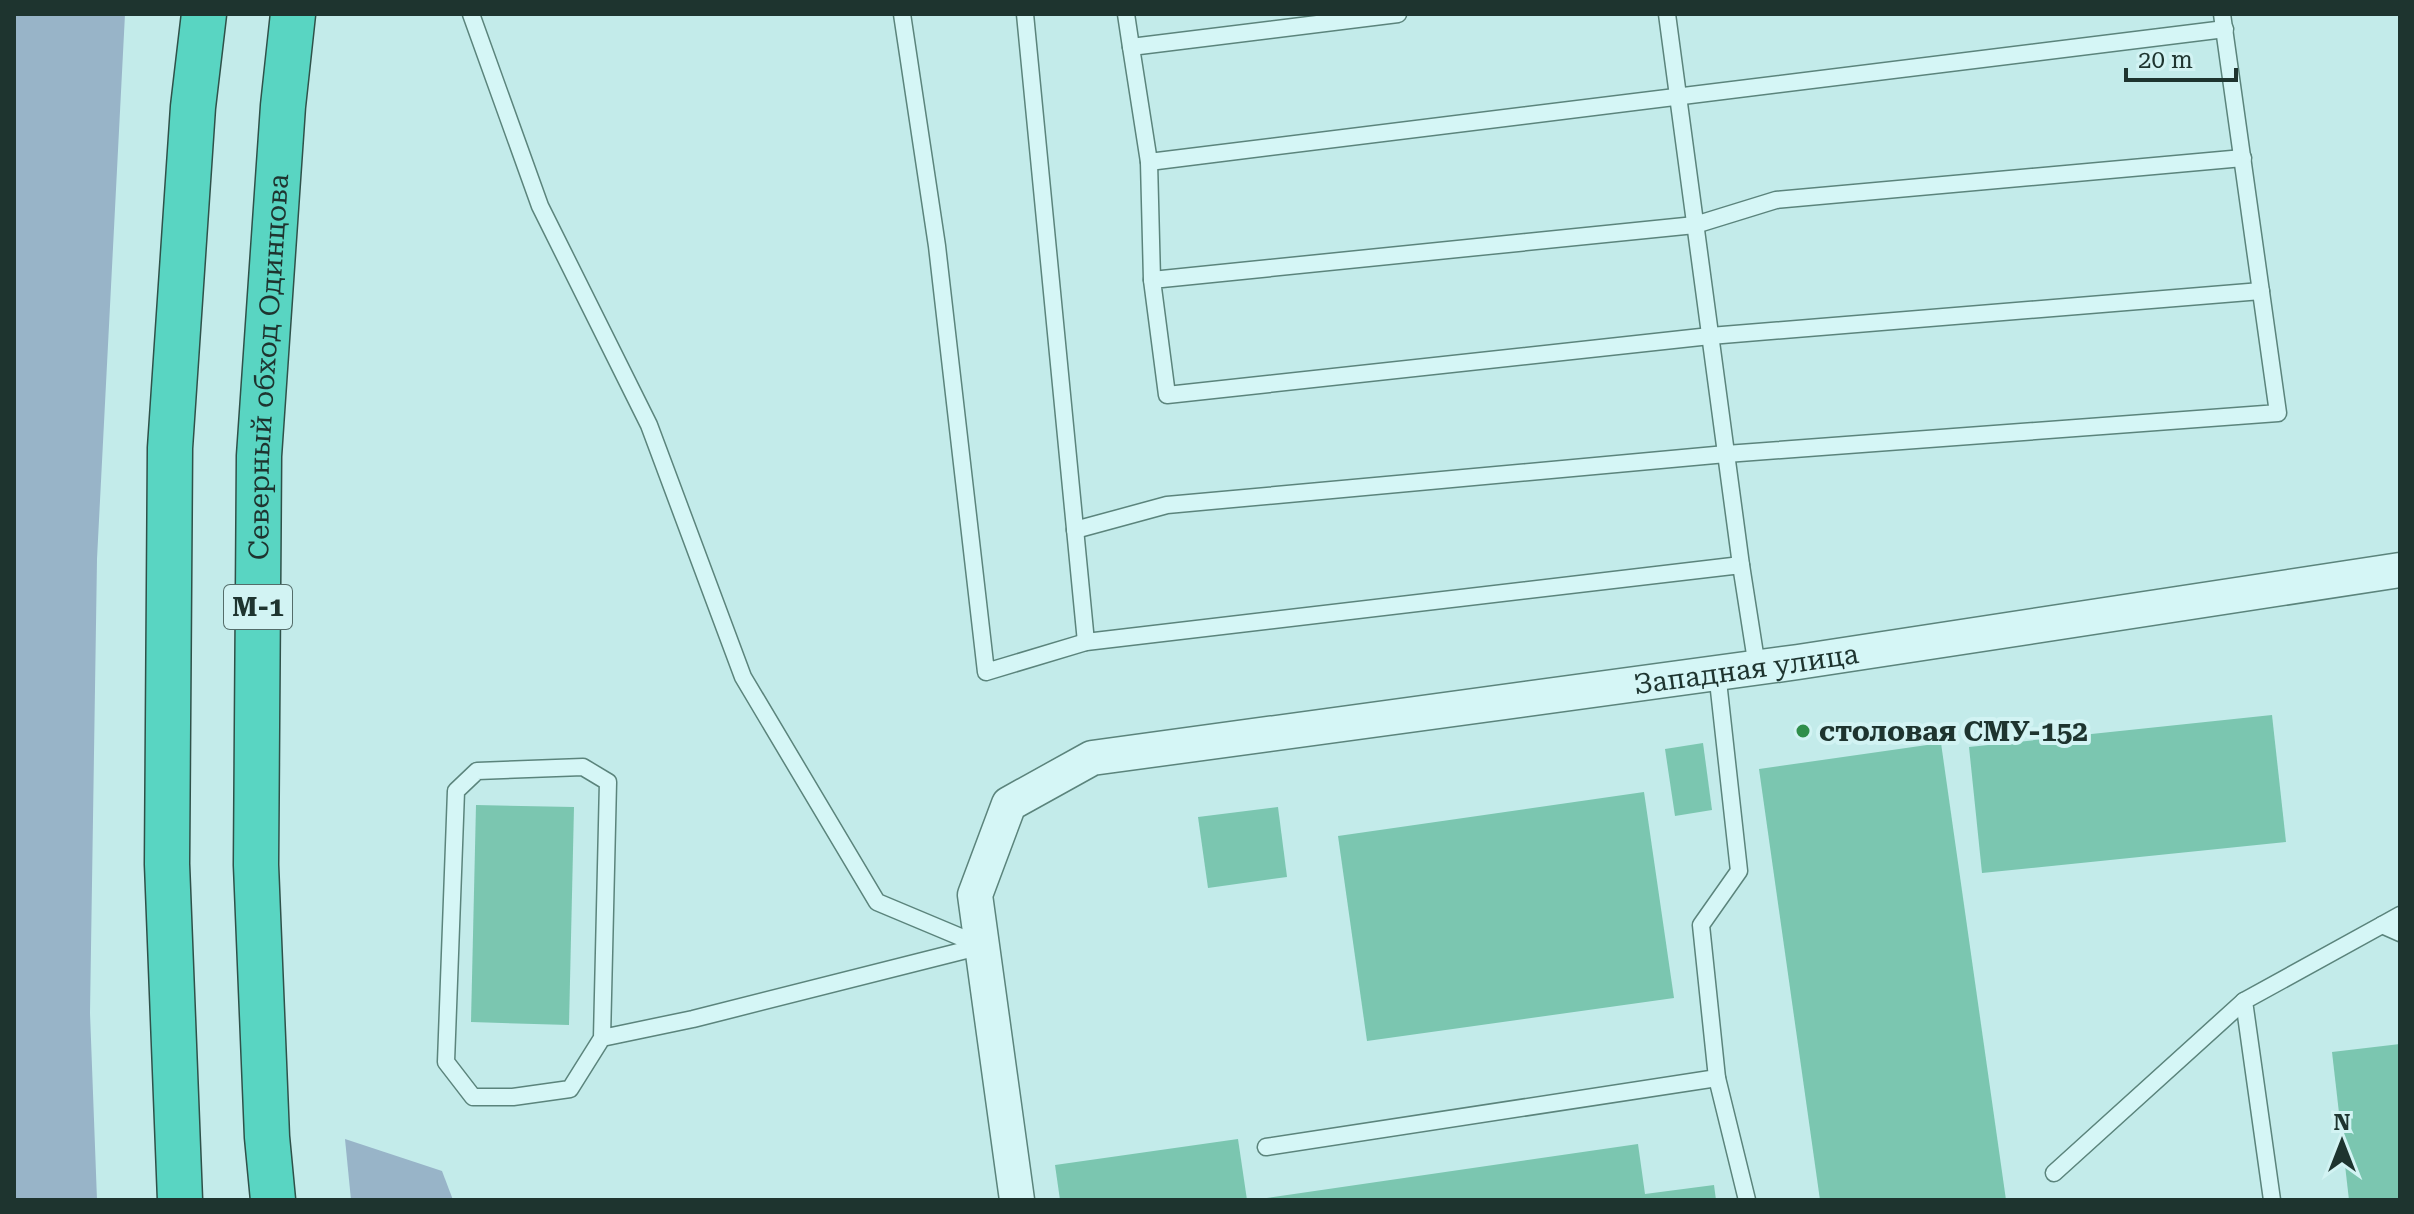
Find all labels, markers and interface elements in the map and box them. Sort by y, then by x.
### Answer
scale bar [2126,32,2236,82]
text: 20 m [2138,46,2193,74]
street label: Северный обход Одинцова [242,172,295,560]
road number: М-1 [224,585,292,629]
street label: Западная улица [1632,636,1861,701]
place label: столовая СМУ-152 [1819,715,2088,748]
marker: столовая СМУ-152 [1794,722,1812,740]
north arrow [2302,1102,2382,1182]
text: N [2334,1110,2351,1135]

